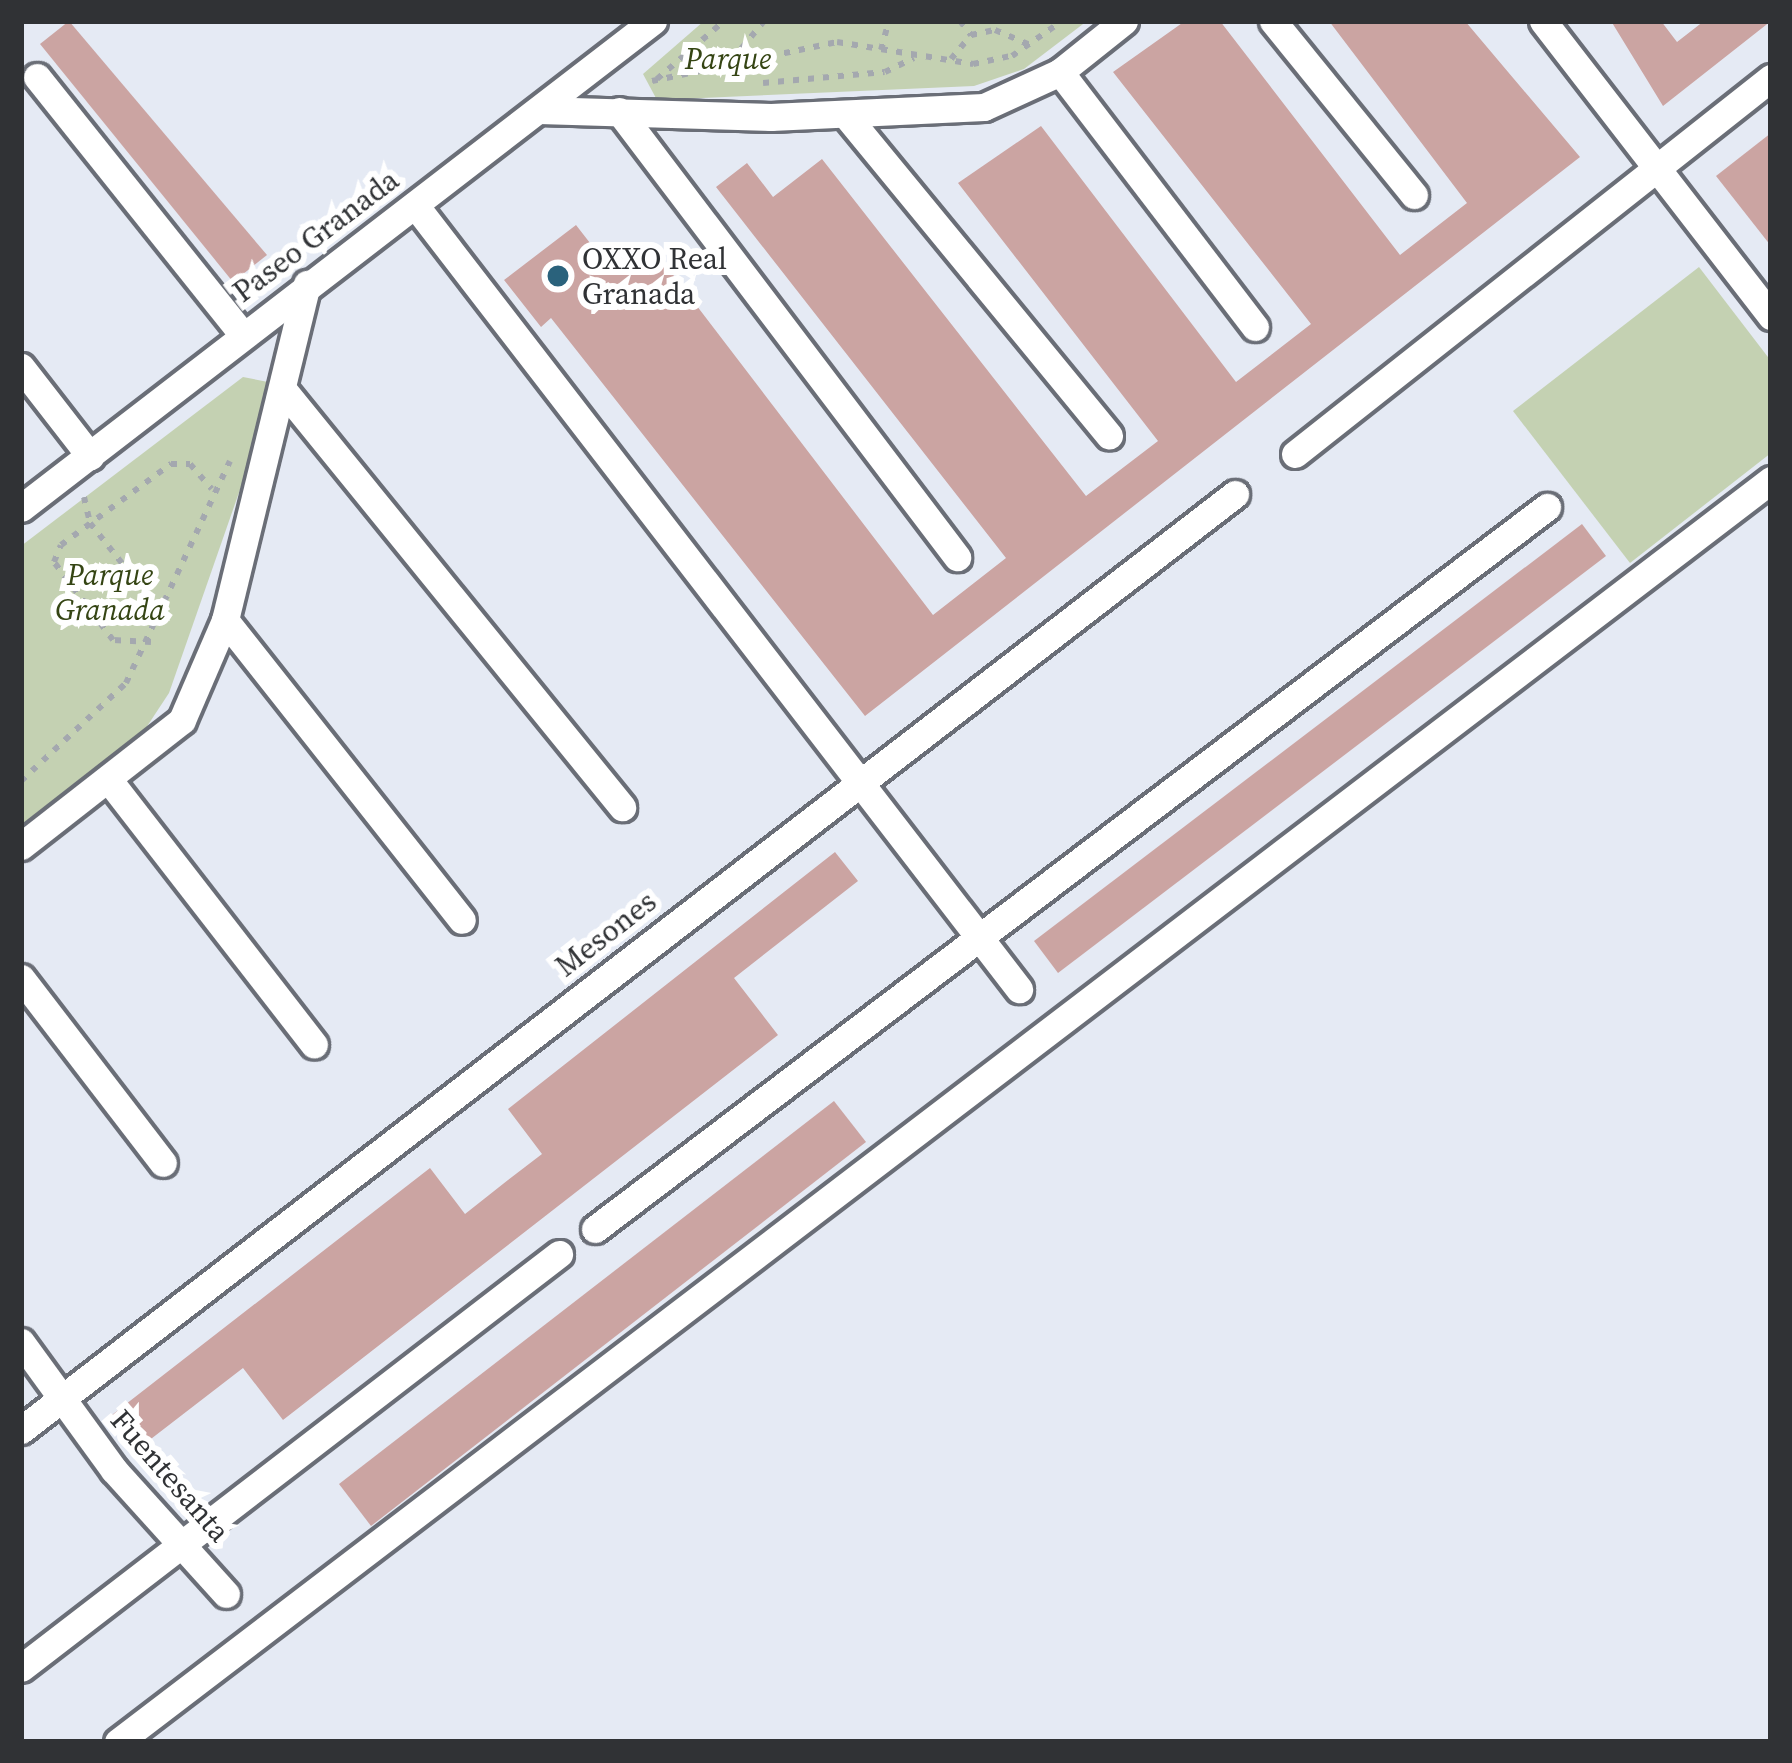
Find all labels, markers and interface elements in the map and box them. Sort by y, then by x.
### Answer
park label: Parque [685,41,771,77]
street label: Paseo Granada [226,162,406,310]
place label: OXXO Real Granada [582,241,727,312]
marker: OXXO Real Granada [545,263,571,289]
park label: Parque Granada [55,557,165,628]
street label: Mesones [549,884,663,984]
street label: Fuentesanta [103,1402,237,1550]

